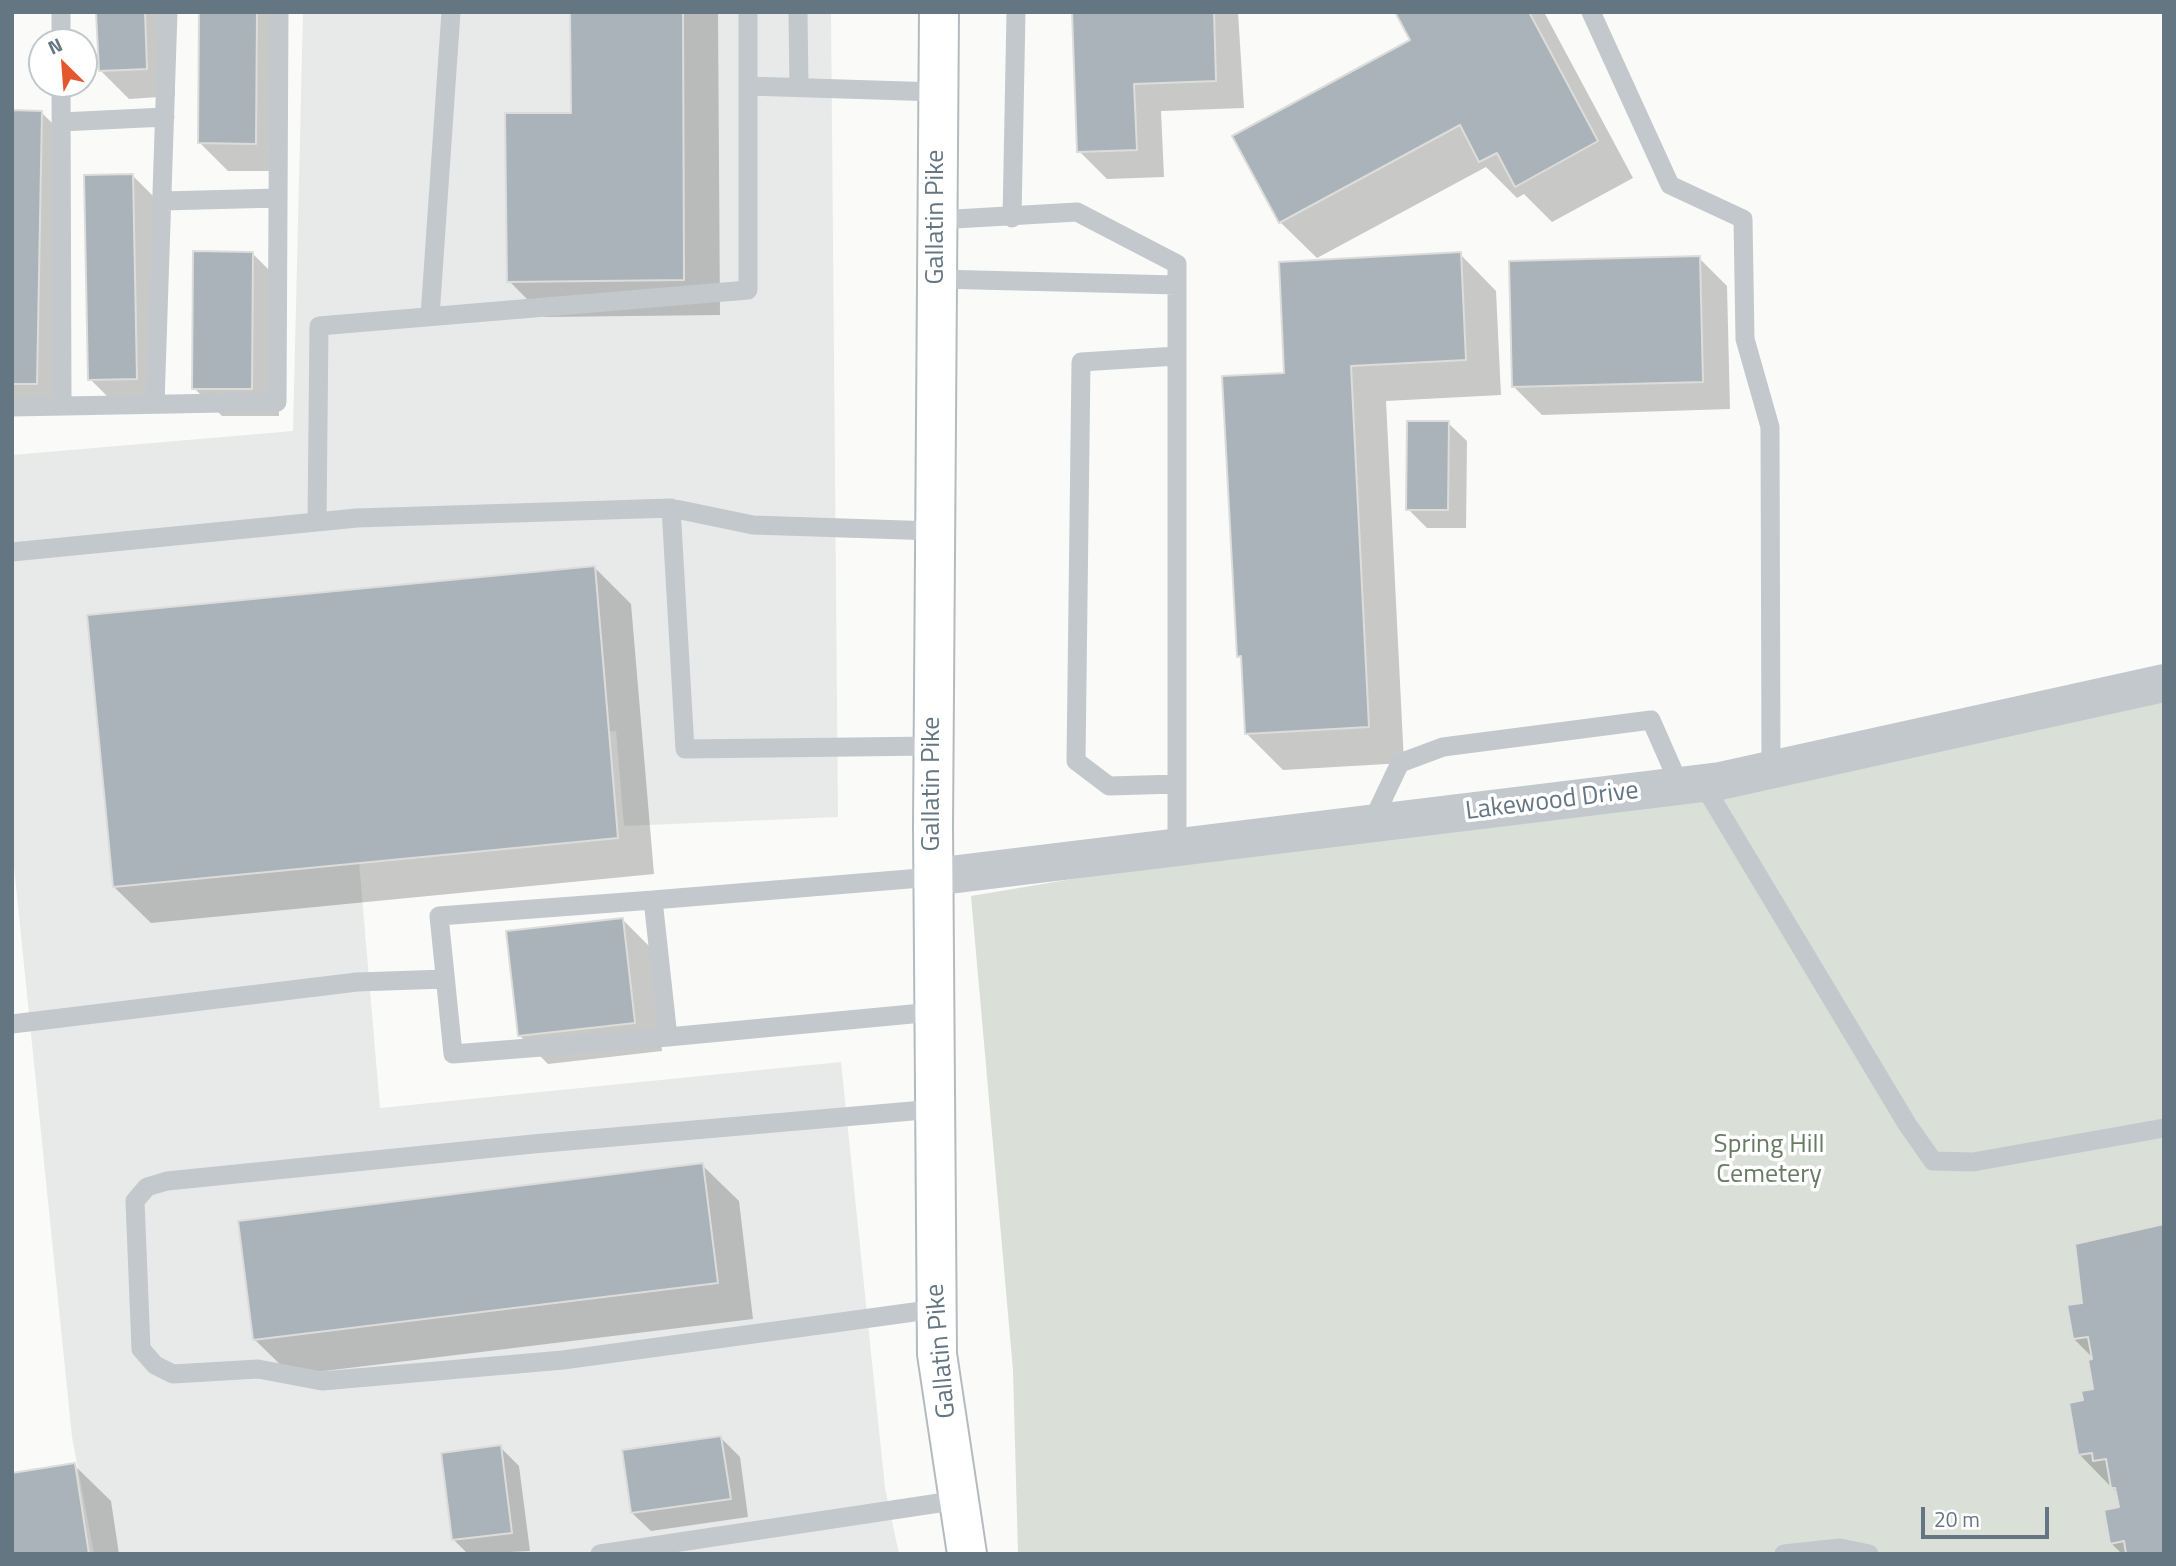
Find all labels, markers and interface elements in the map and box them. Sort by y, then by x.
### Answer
north arrow [28,28,98,98]
text: N [43,29,67,61]
street label: Gallatin Pike [921,150,953,284]
street label: Gallatin Pike [917,717,949,851]
street label: Lakewood Drive [1464,776,1640,828]
park label: Spring Hill Cemetery [1714,1130,1824,1192]
street label: Gallatin Pike [921,1282,963,1420]
scale bar [1924,1492,2052,1536]
text: 20 m [1934,1503,1980,1535]

